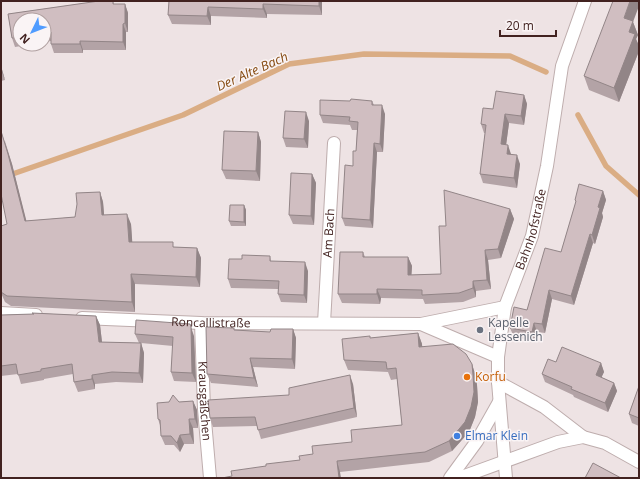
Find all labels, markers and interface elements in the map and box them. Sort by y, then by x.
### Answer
north arrow [12,12,52,52]
scale bar [500,12,556,38]
text: 20 m [506,17,534,34]
text: N [16,31,33,48]
water label: Der Alte Bach [213,47,291,95]
street label: Bahnhofstraße [511,187,550,272]
street label: Am Bach [319,208,338,258]
street label: Roncallistraße [171,313,251,331]
place label: Kapelle Lessenich [488,314,543,345]
marker: Kapelle Lessenich [475,325,485,335]
street label: Krausgäßchen [194,361,216,441]
place label: Korfu [475,368,506,385]
marker: Korfu [462,372,472,382]
place label: Elmar Klein [465,427,528,444]
marker: Elmar Klein [452,431,462,441]

